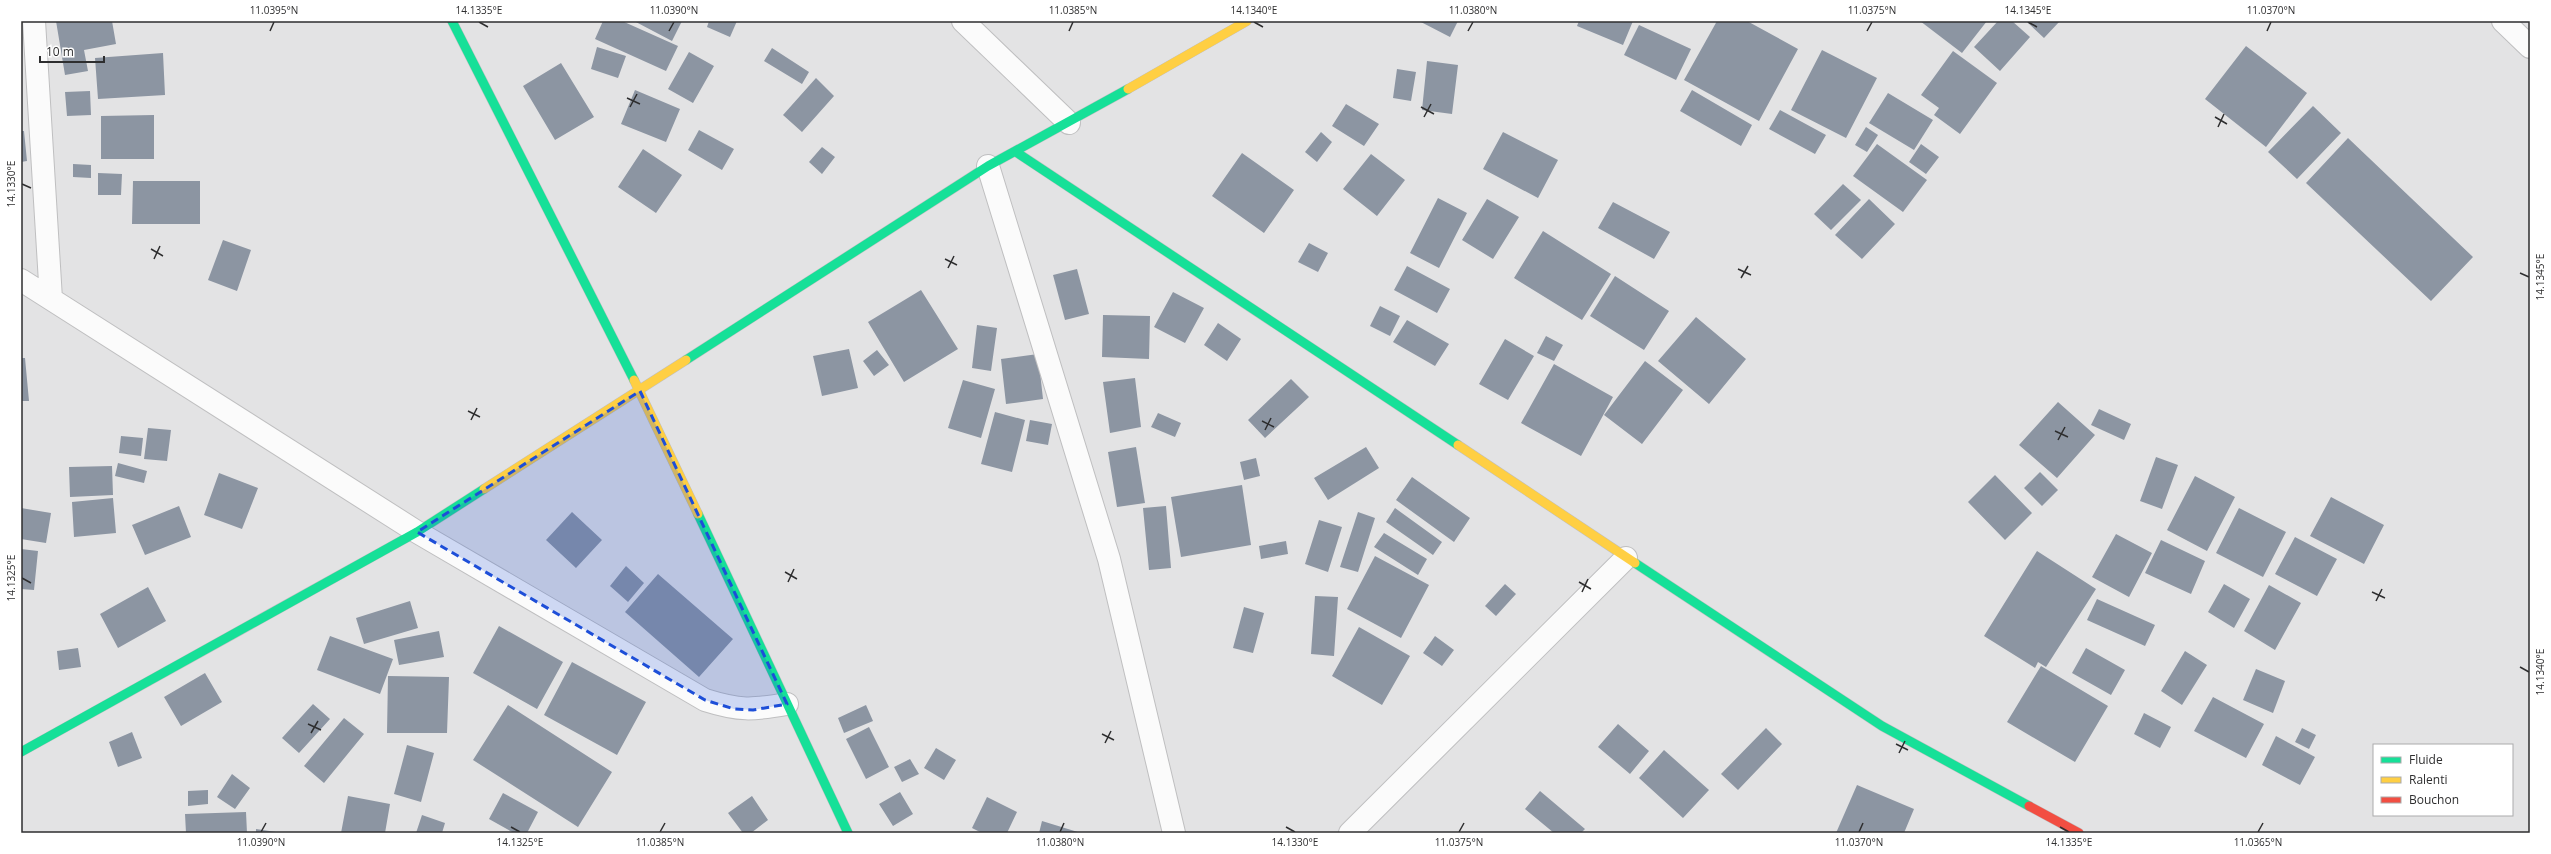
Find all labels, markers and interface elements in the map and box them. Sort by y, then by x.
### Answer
text: 11.0395°N [250,3,298,17]
text: 14.1335°E [456,3,502,17]
text: 11.0390°N [650,3,698,17]
text: 11.0385°N [1049,3,1097,17]
text: 14.1340°E [1231,3,1277,17]
text: 11.0380°N [1449,3,1497,17]
text: 11.0375°N [1848,3,1896,17]
text: 14.1345°E [2005,3,2051,17]
text: 11.0370°N [2247,3,2295,17]
scale bar [40,38,104,64]
text: 10 m [46,43,74,60]
text: 14.1330°E [4,161,18,207]
text: 14.1345°E [2533,254,2547,300]
text: 14.1325°E [4,555,18,601]
text: 14.1340°E [2533,649,2547,695]
legend [2373,744,2513,816]
text: Fluide [2409,751,2443,768]
text: Ralenti [2409,771,2448,788]
text: Bouchon [2409,791,2459,808]
text: 11.0390°N [237,835,285,849]
text: 14.1325°E [497,835,543,849]
text: 11.0385°N [636,835,684,849]
text: 11.0380°N [1036,835,1084,849]
text: 14.1330°E [1272,835,1318,849]
text: 11.0375°N [1435,835,1483,849]
text: 11.0370°N [1835,835,1883,849]
text: 14.1335°E [2046,835,2092,849]
text: 11.0365°N [2234,835,2282,849]

